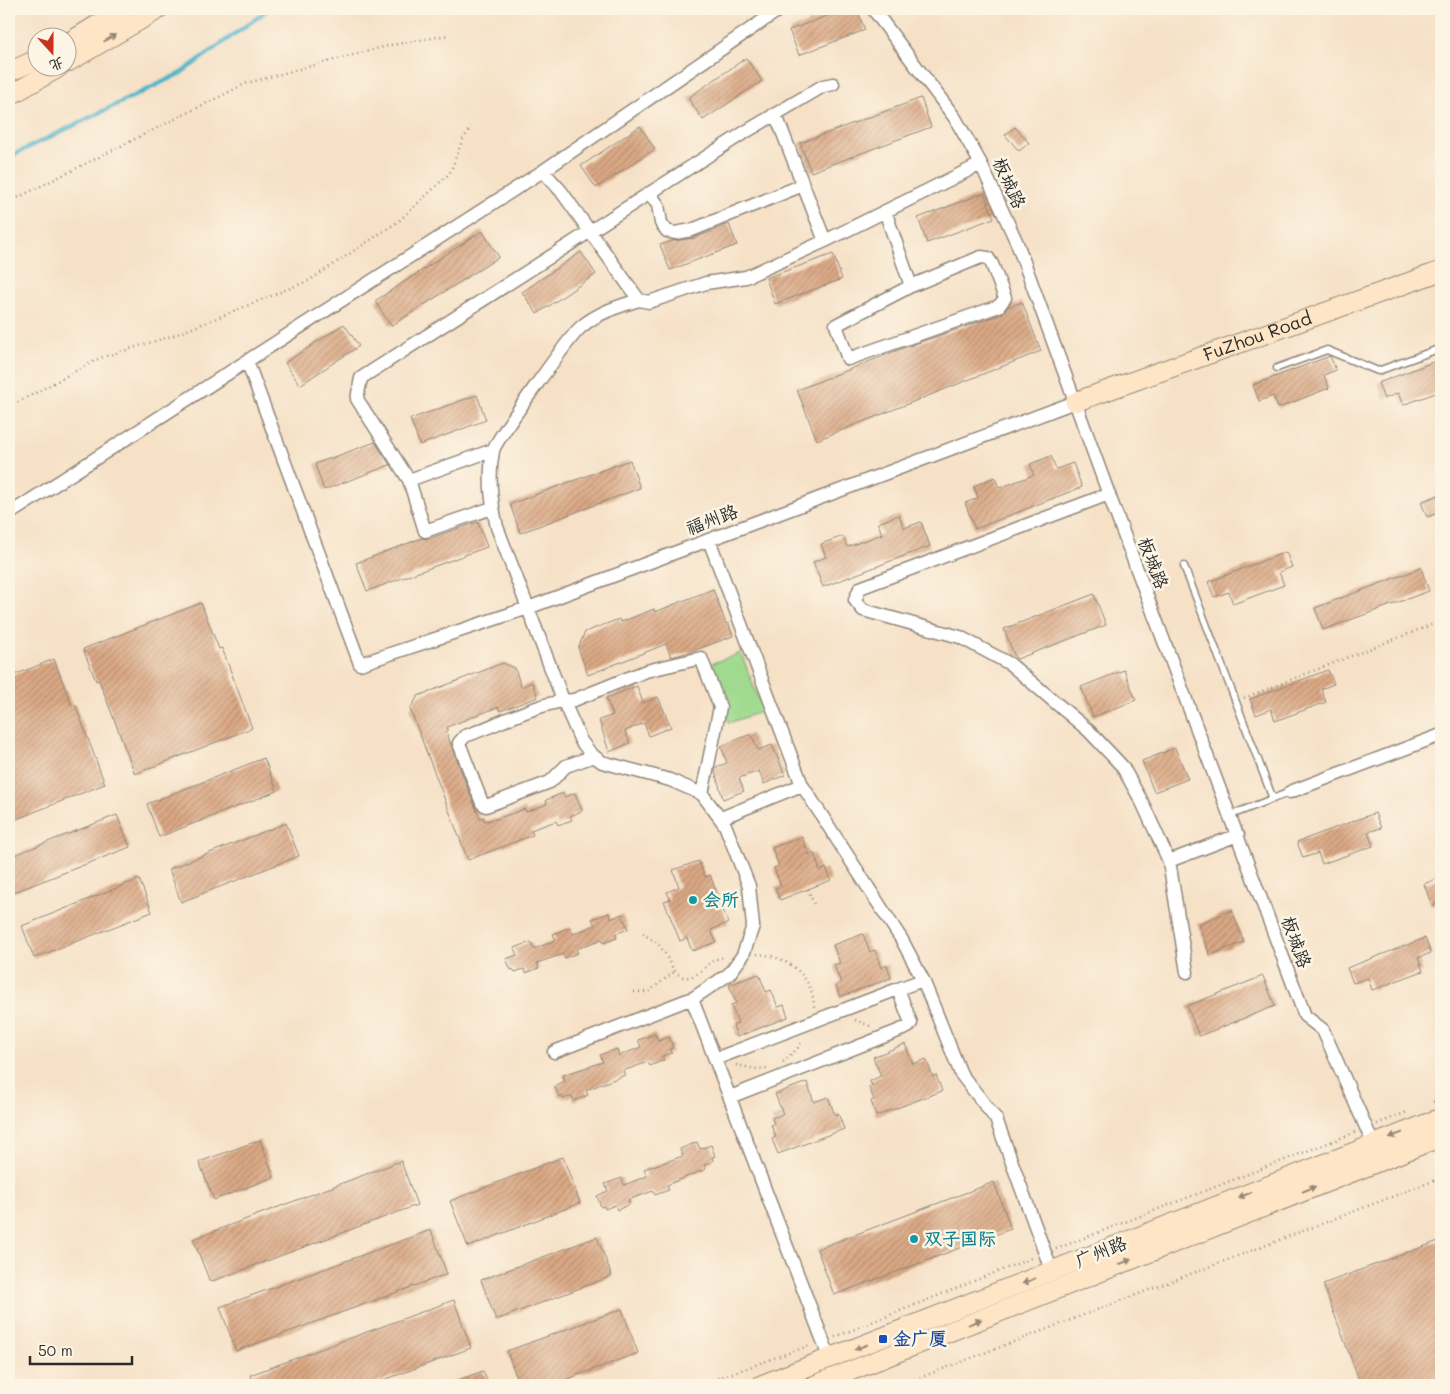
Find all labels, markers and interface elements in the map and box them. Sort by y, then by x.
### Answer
north arrow [28,28,78,78]
one-way arrow [103,33,116,42]
text: 北 [47,53,67,76]
street label: 板城路 [988,153,1032,212]
street label: FuZhou Road [1200,305,1315,366]
street label: 福州路 [682,498,741,540]
street label: 板城路 [1133,533,1175,592]
place label: 会所 [703,887,739,911]
marker: 会所 [687,894,699,906]
street label: 板城路 [1276,912,1317,971]
one-way arrow [1388,1132,1403,1139]
one-way arrow [1302,1185,1317,1193]
one-way arrow [1237,1192,1252,1199]
place label: 双子国际 [924,1226,996,1250]
street label: 广州路 [1071,1230,1130,1272]
marker: 双子国际 [908,1233,920,1245]
one-way arrow [1118,1258,1133,1265]
one-way arrow [1021,1278,1036,1285]
one-way arrow [967,1318,982,1325]
place label: 金广厦 [893,1326,947,1350]
marker: 金广厦 [877,1333,889,1345]
scale bar [30,1334,132,1366]
text: 50 m [38,1340,73,1360]
one-way arrow [853,1343,868,1351]

